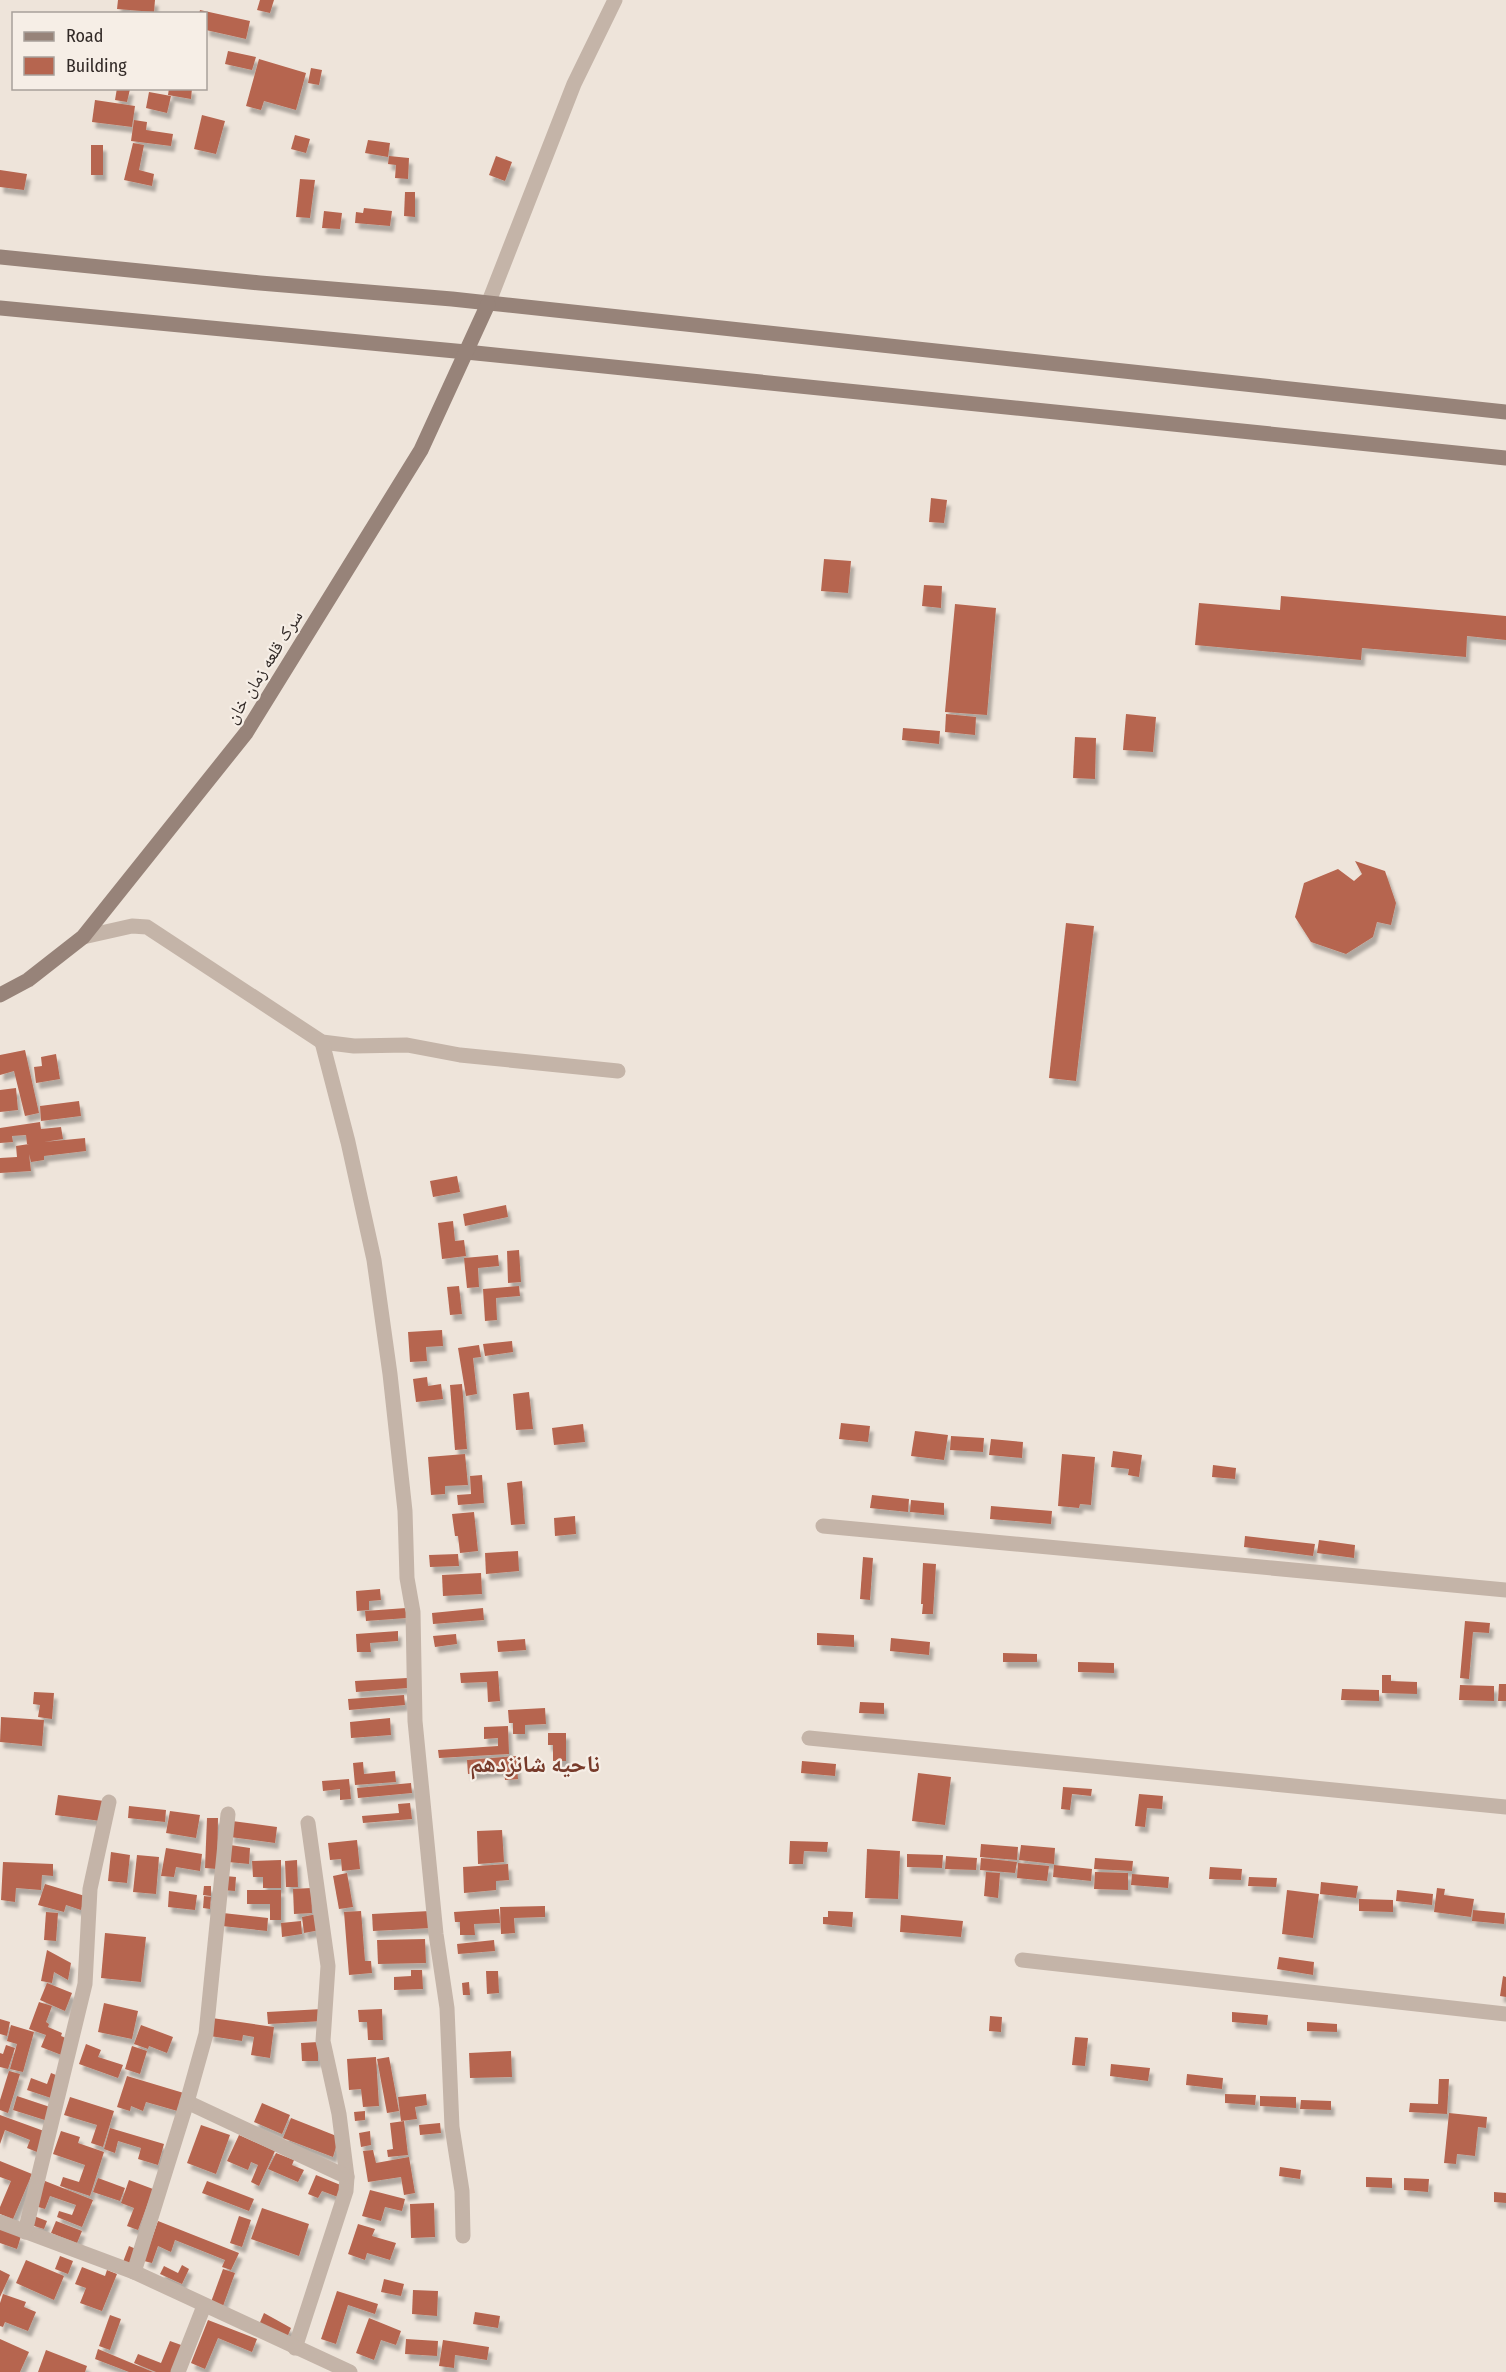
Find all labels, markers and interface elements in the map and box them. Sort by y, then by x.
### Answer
legend [12,12,207,90]
text: Road [66,25,103,47]
text: Building [66,55,127,77]
street label: سرک قلعه زمان خان [220,606,308,728]
district label: ناحیه شانزدهم [470,1750,600,1780]

